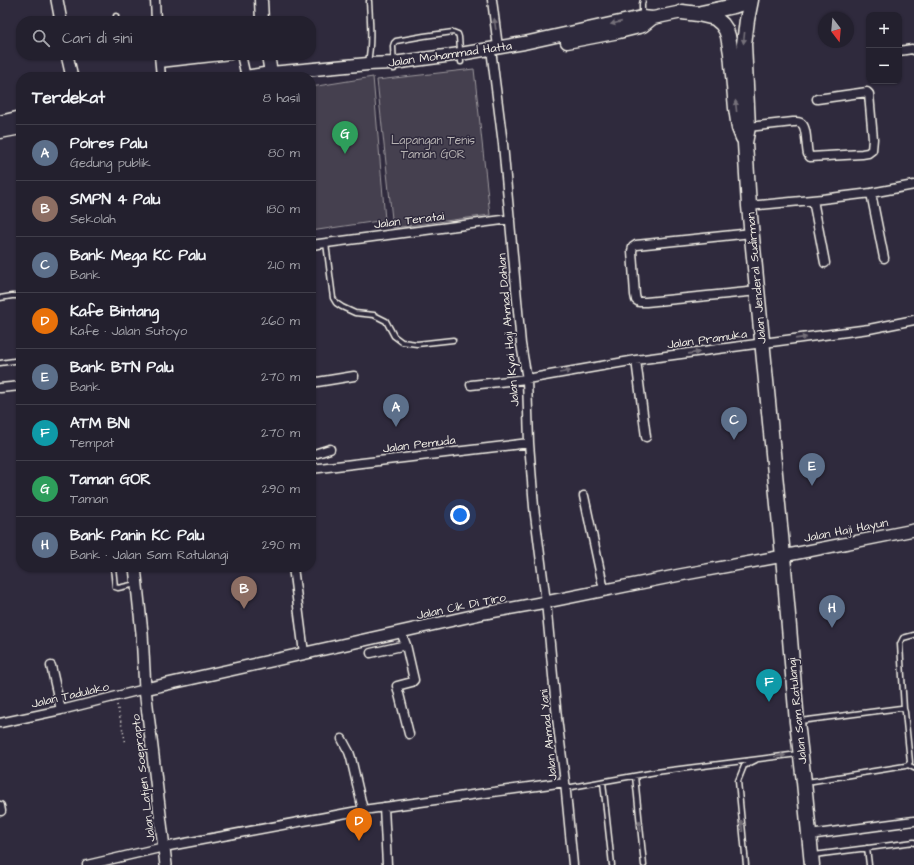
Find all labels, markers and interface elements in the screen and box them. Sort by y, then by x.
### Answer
north arrow [818,12,854,48]
map controls [866,12,902,84]
button: + [866,12,902,48]
search box [16,16,316,60]
one-way arrow [492,18,498,30]
one-way arrow [610,20,623,26]
icon: search [30,27,52,49]
text: Cari di sini [62,28,132,49]
one-way arrow [741,32,748,44]
street label: Jalan Mohammad Hatta [387,37,513,72]
button: − [866,48,902,84]
text: Terdekat [32,86,105,110]
text: 8 hasil [263,89,300,107]
one-way arrow [733,100,739,112]
pin: G [332,121,358,154]
park label: Lapangan Tenis Taman GOR [391,132,475,163]
text: Polres Palu [70,133,147,154]
text: A [41,144,49,162]
text: 80 m [268,144,300,162]
text: Gedung publik [70,154,151,172]
text: SMPN 4 Palu [70,189,160,210]
text: B [40,200,50,218]
text: 180 m [266,200,300,218]
street label: Jalan Teratai [373,208,445,233]
text: Sekolah [70,210,116,228]
street label: Jalan Jenderal Sudirman [742,211,771,344]
text: Bank Mega KC Palu [70,245,206,266]
street label: Jalan Kyai Haji Ahmad Dahlan [493,253,525,407]
text: C [40,256,50,274]
text: 210 m [267,256,300,274]
text: Bank [70,266,100,284]
text: Kafe Bintang [70,301,159,322]
text: D [41,312,49,330]
text: 260 m [261,312,300,330]
text: Kafe · Jalan Sutoyo [70,322,187,340]
street label: Jalan Pramuka [666,325,748,354]
one-way arrow [795,335,807,341]
one-way arrow [688,350,700,356]
text: Bank BTN Palu [70,357,174,378]
text: E [41,368,49,386]
text: 270 m [261,368,300,386]
one-way arrow [559,369,571,375]
text: Bank [70,378,100,396]
pin: A [383,394,409,427]
pin: C [721,407,747,440]
text: ATM BNI [70,413,130,434]
text: F [40,424,50,442]
text: 270 m [261,424,300,442]
street label: Jalan Pemuda [382,432,456,457]
text: Tempat [70,434,114,452]
pin: E [799,453,825,486]
text: Taman GOR [70,469,151,490]
text: G [40,480,50,498]
text: 290 m [262,480,300,498]
text: Taman [70,490,108,508]
your location [450,505,470,525]
street label: Jalan Haji Hayun [803,514,890,548]
text: Bank Panin KC Palu [70,525,204,546]
text: H [41,536,49,554]
text: 290 m [262,536,300,554]
text: Bank · Jalan Sam Ratulangi [70,546,228,564]
pin: B [231,576,257,609]
street label: Jalan Cik Di Tiro [415,589,508,624]
pin: H [819,595,845,628]
street label: Jalan Sam Ratulangi [783,657,813,765]
pin: F [756,669,782,702]
street label: Jalan Tadulako [30,678,111,713]
street label: Jalan Ahmad Yani [535,688,562,781]
street label: Jalan Latjen Soeprapto [127,713,160,843]
one-way arrow [774,753,786,759]
pin: D [346,808,372,841]
one-way arrow [637,820,643,832]
one-way arrow [739,820,745,832]

